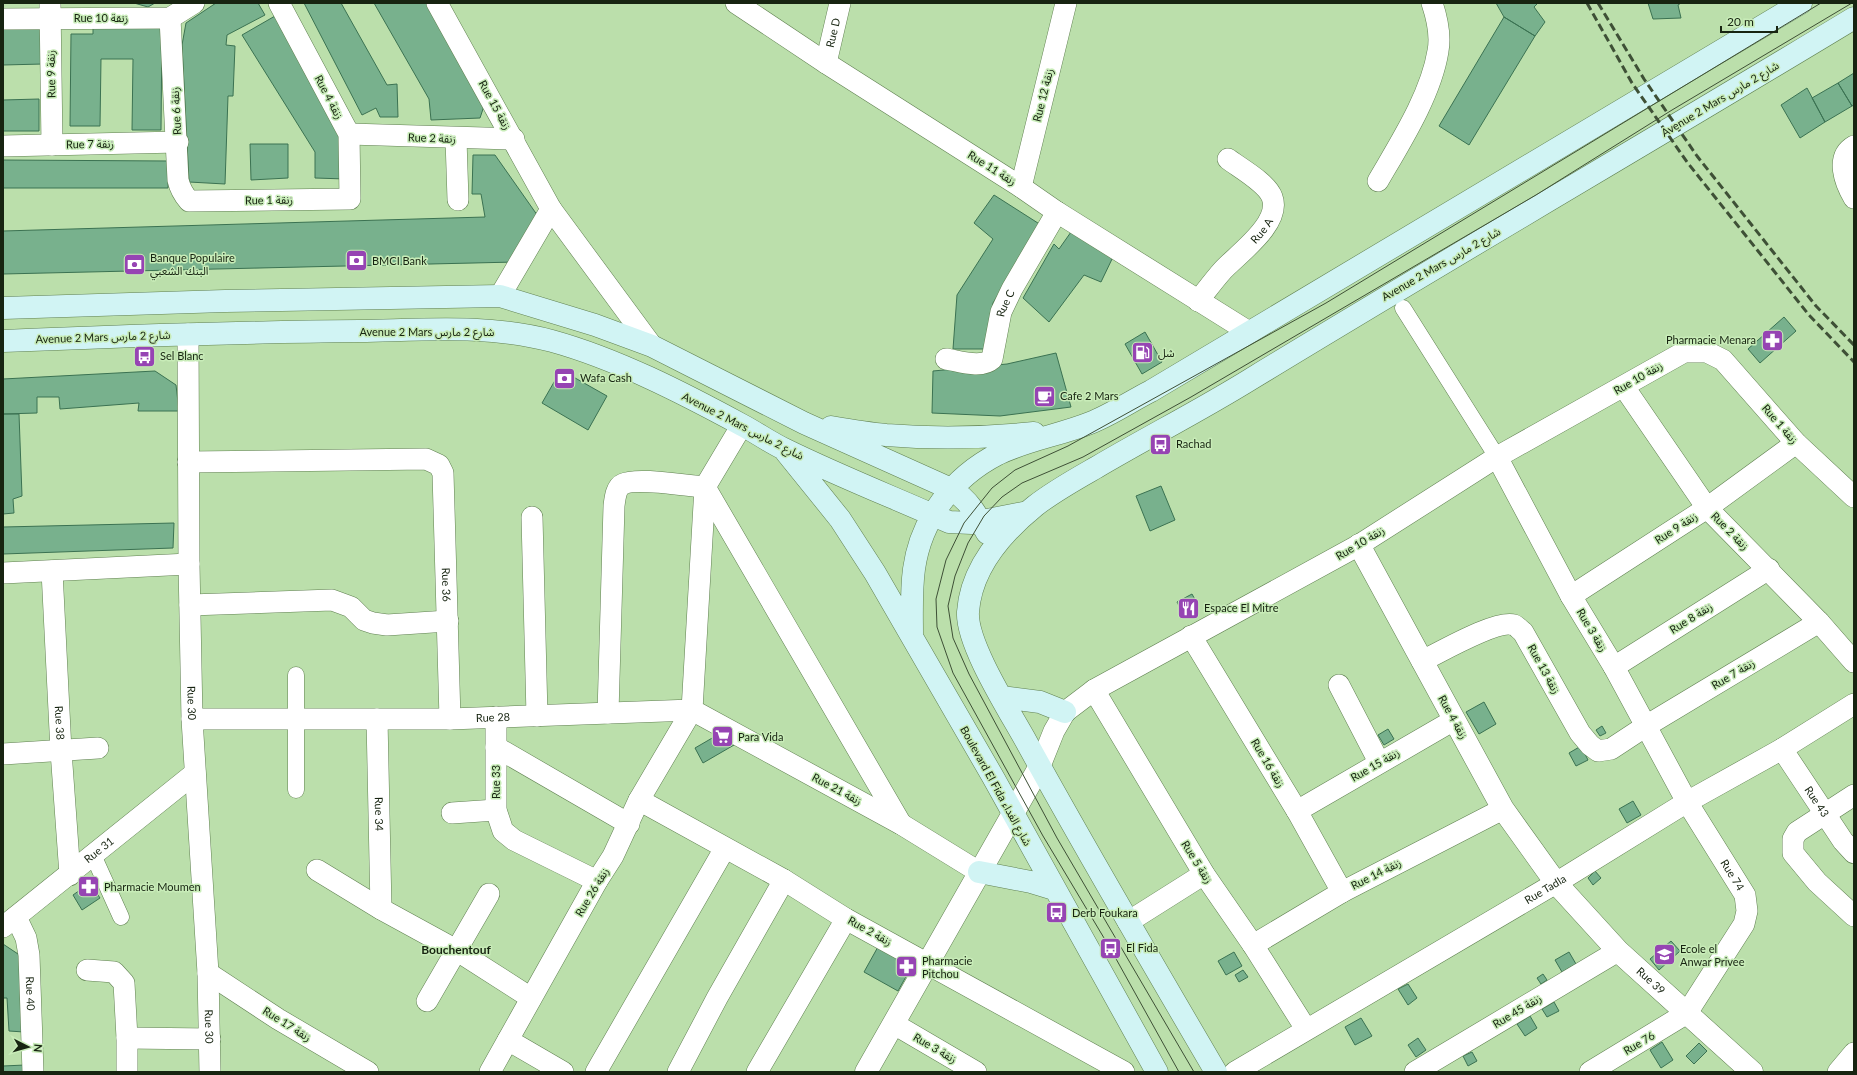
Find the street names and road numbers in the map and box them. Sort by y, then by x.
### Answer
street label: Rue 10 زنقة [74,11,128,25]
street label: Rue D [823,17,842,49]
street label: Rue 9 زنقة [44,50,58,98]
street label: Avenue 2 Mars شارع 2 مارس [1659,58,1782,141]
street label: Rue 12 زنقة [1030,67,1056,123]
street label: Rue 4 زنقة [312,72,346,122]
street label: Rue 15 زنقة [476,78,514,132]
street label: Rue 6 زنقة [168,87,184,135]
street label: Rue 2 زنقة [408,130,456,146]
street label: Rue 7 زنقة [66,137,114,151]
street label: Rue 11 زنقة [965,148,1019,188]
street label: Rue 1 زنقة [245,193,293,207]
street label: Rue A [1248,215,1275,246]
street label: Avenue 2 Mars شارع 2 مارس [1379,224,1504,305]
street label: Rue C [993,287,1017,318]
street label: Avenue 2 Mars شارع 2 مارس [360,325,495,340]
street label: Avenue 2 Mars شارع 2 مارس [35,328,171,347]
street label: Rue 10 زنقة [1611,358,1665,398]
street label: Avenue 2 Mars شارع 2 مارس [679,389,807,464]
street label: Rue 1 زنقة [1759,401,1801,447]
street label: Rue 9 زنقة [1652,509,1700,547]
street label: Rue 2 زنقة [1708,509,1752,553]
street label: Rue 10 زنقة [1333,523,1387,563]
street label: Rue 36 [440,567,454,602]
street label: Rue 8 زنقة [1667,599,1715,637]
street label: Rue 3 زنقة [1574,606,1610,654]
street label: Rue 13 زنقة [1525,642,1563,696]
street label: Rue 7 زنقة [1709,656,1757,692]
street label: Rue 30 [185,686,199,721]
street label: Rue 4 زنقة [1435,693,1471,741]
street label: Rue 38 [53,705,67,740]
street label: Rue 28 [476,710,510,724]
street label: Boulevard El Fida شارع الفداء [956,724,1035,849]
street label: Rue 16 زنقة [1248,736,1288,790]
street label: Rue 15 زنقة [1348,745,1402,785]
street label: Rue 33 [489,765,502,799]
street label: Rue 21 زنقة [810,770,864,808]
street label: Rue 43 [1802,783,1832,819]
street label: Rue 34 [373,797,386,832]
street label: Rue 31 [81,834,116,865]
street label: Rue 5 زنقة [1178,838,1216,886]
street label: Rue 14 زنقة [1349,855,1403,893]
street label: Rue 74 [1718,857,1748,893]
street label: Rue 26 زنقة [572,865,612,919]
street label: Rue Tadla [1522,872,1568,906]
street label: Rue 2 زنقة [846,913,894,949]
street label: Rue 39 [1634,964,1668,997]
street label: Rue 40 [24,976,38,1011]
street label: Rue 45 زنقة [1490,991,1544,1031]
street label: Rue 17 زنقة [260,1004,314,1044]
street label: Rue 30 [203,1009,216,1044]
street label: Rue 76 [1621,1028,1657,1057]
street label: Rue 3 زنقة [911,1030,959,1066]

